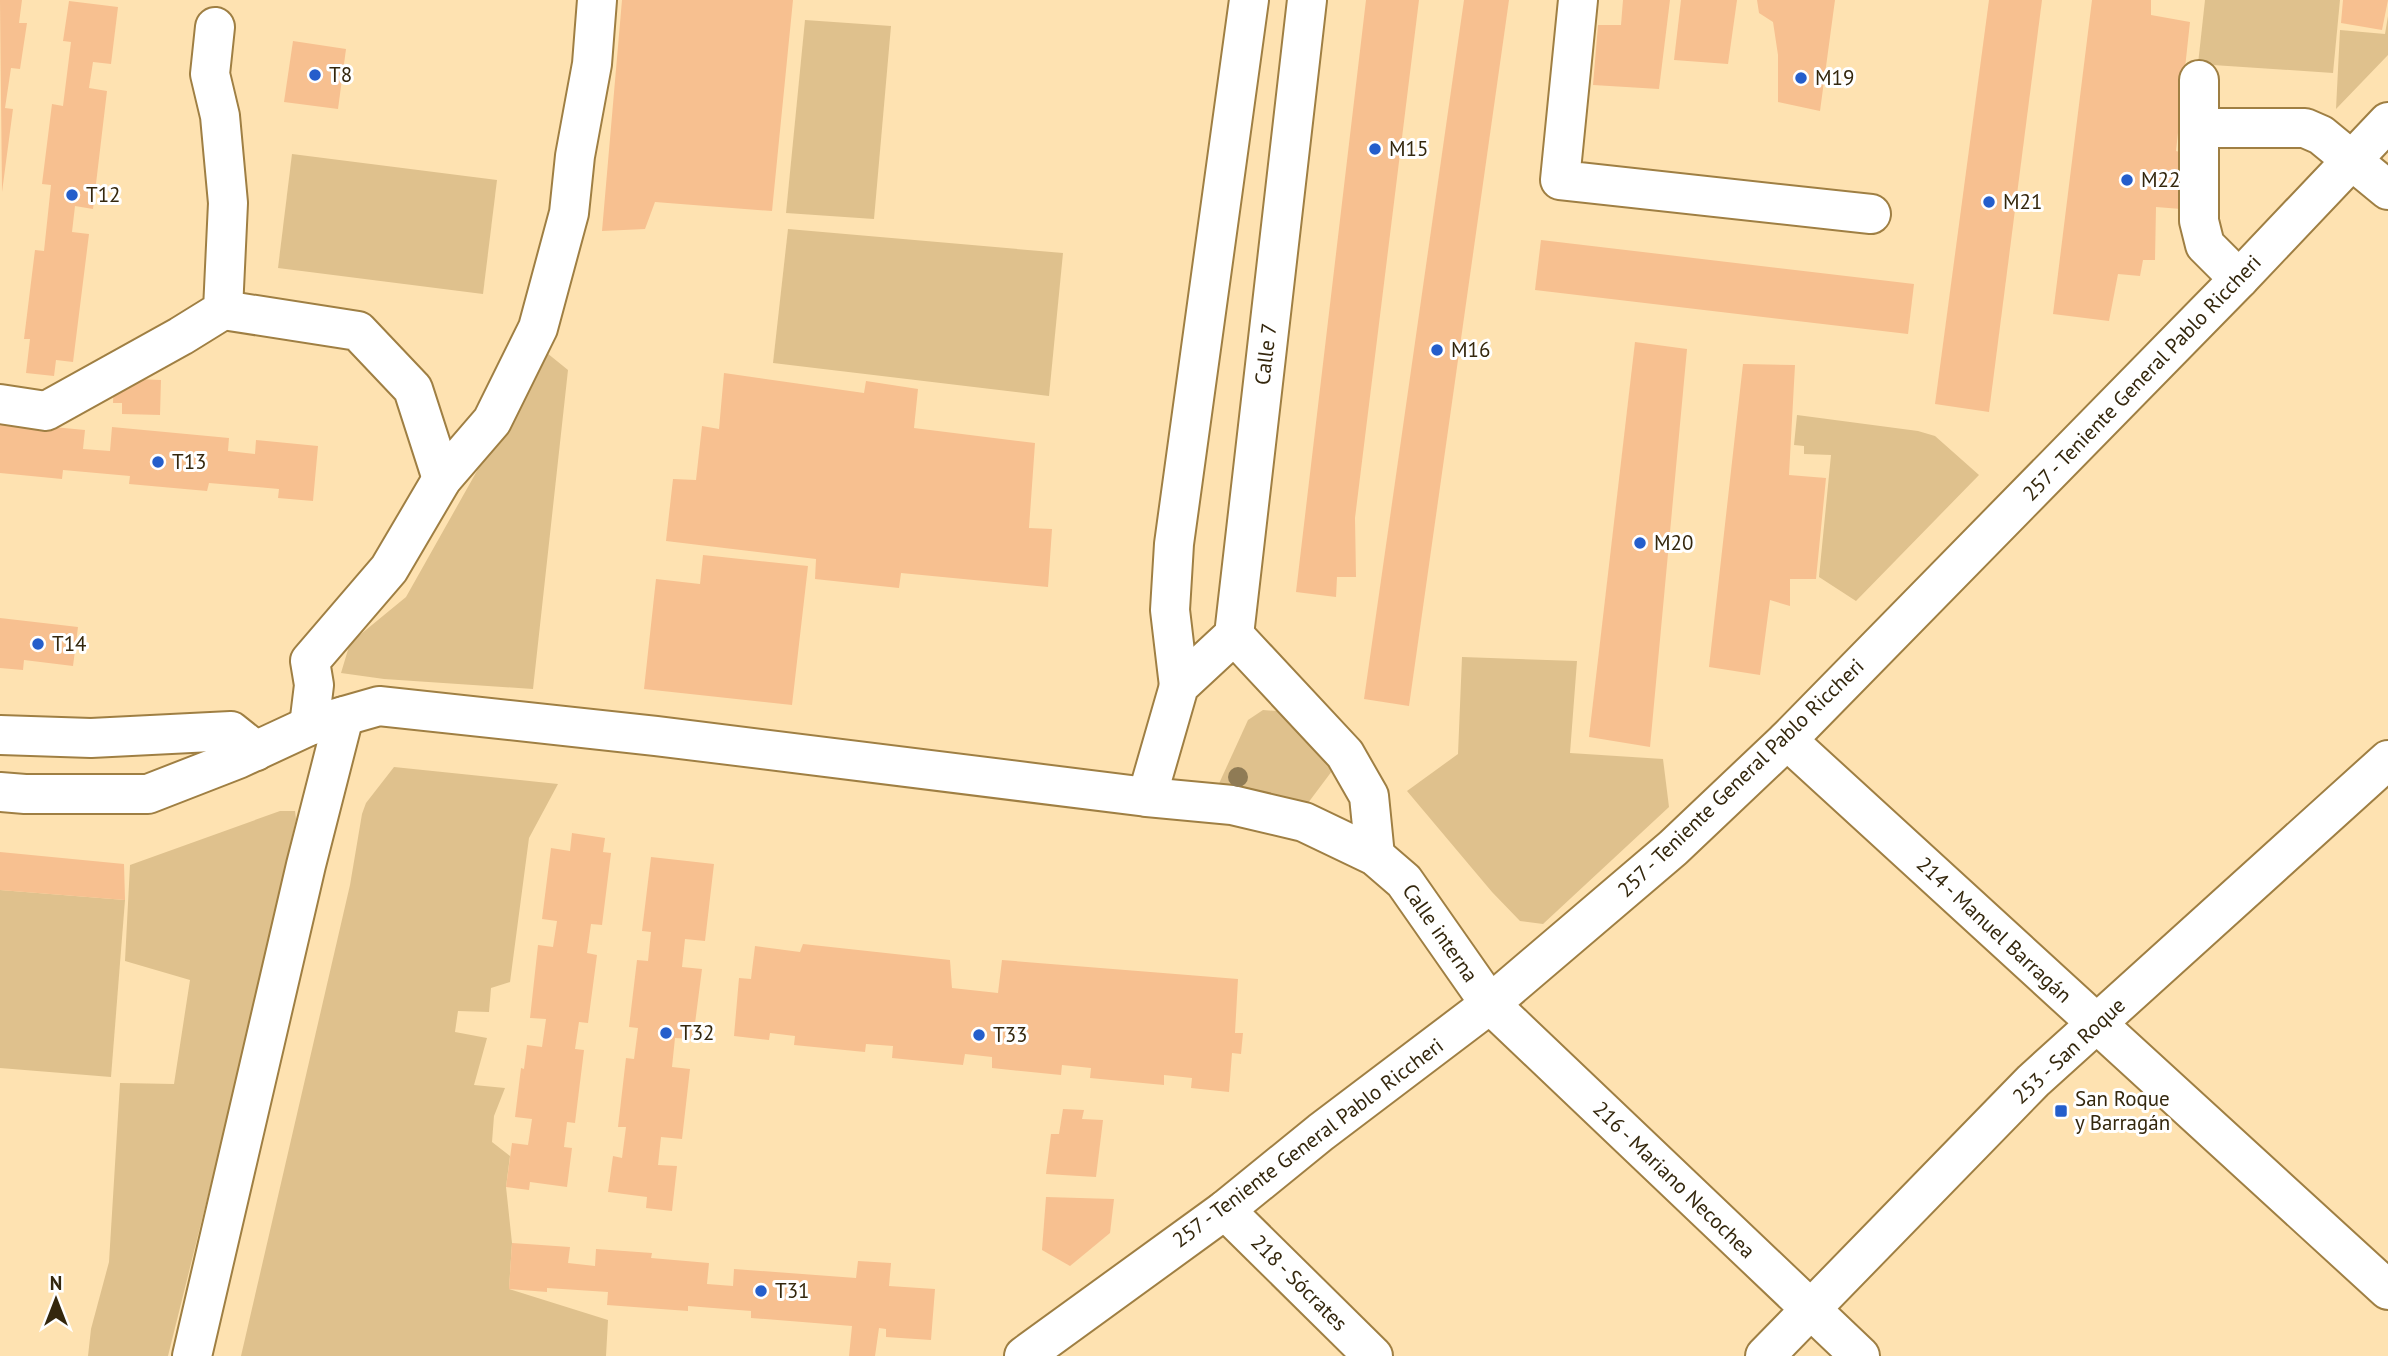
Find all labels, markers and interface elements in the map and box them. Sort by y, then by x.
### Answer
place label: T8 [329,61,352,88]
place label: M19 [1815,64,1855,91]
marker: T8 [307,67,323,83]
marker: M19 [1793,70,1809,86]
place label: M15 [1389,135,1429,162]
marker: M15 [1367,141,1383,157]
place label: M22 [2141,166,2181,193]
marker: M22 [2119,172,2135,188]
place label: T12 [86,181,121,208]
marker: T12 [64,187,80,203]
place label: M21 [2003,188,2043,215]
marker: M21 [1981,194,1997,210]
street label: 257 - Teniente General Pablo Riccheri [2017,249,2267,507]
street label: Calle 7 [1248,322,1283,386]
place label: M16 [1451,336,1491,363]
marker: M16 [1429,342,1445,358]
place label: T13 [172,448,207,475]
marker: T13 [150,454,166,470]
place label: M20 [1654,529,1694,556]
marker: M20 [1632,535,1648,551]
place label: T14 [52,630,87,657]
marker: T14 [30,636,46,652]
street label: 257 - Teniente General Pablo Riccheri [1612,653,1870,903]
street label: 214 - Manuel Barragán [1911,851,2078,1009]
street label: Calle interna [1397,878,1484,987]
street label: 253 - San Roque [2007,992,2131,1110]
place label: T32 [680,1019,715,1046]
place label: T33 [993,1021,1028,1048]
marker: T32 [658,1025,674,1041]
marker: T33 [971,1027,987,1043]
street label: 257 - Teniente General Pablo Riccheri [1167,1032,1449,1253]
place label: San Roque y Barragán [2075,1085,2170,1136]
street label: 216 - Mariano Necochea [1588,1095,1761,1264]
marker: San Roque y Barragán [2053,1103,2069,1119]
street label: 218 - Sócrates [1245,1229,1353,1337]
north arrow [21,1265,91,1335]
text: N [50,1271,62,1295]
place label: T31 [775,1277,810,1304]
marker: T31 [753,1283,769,1299]

